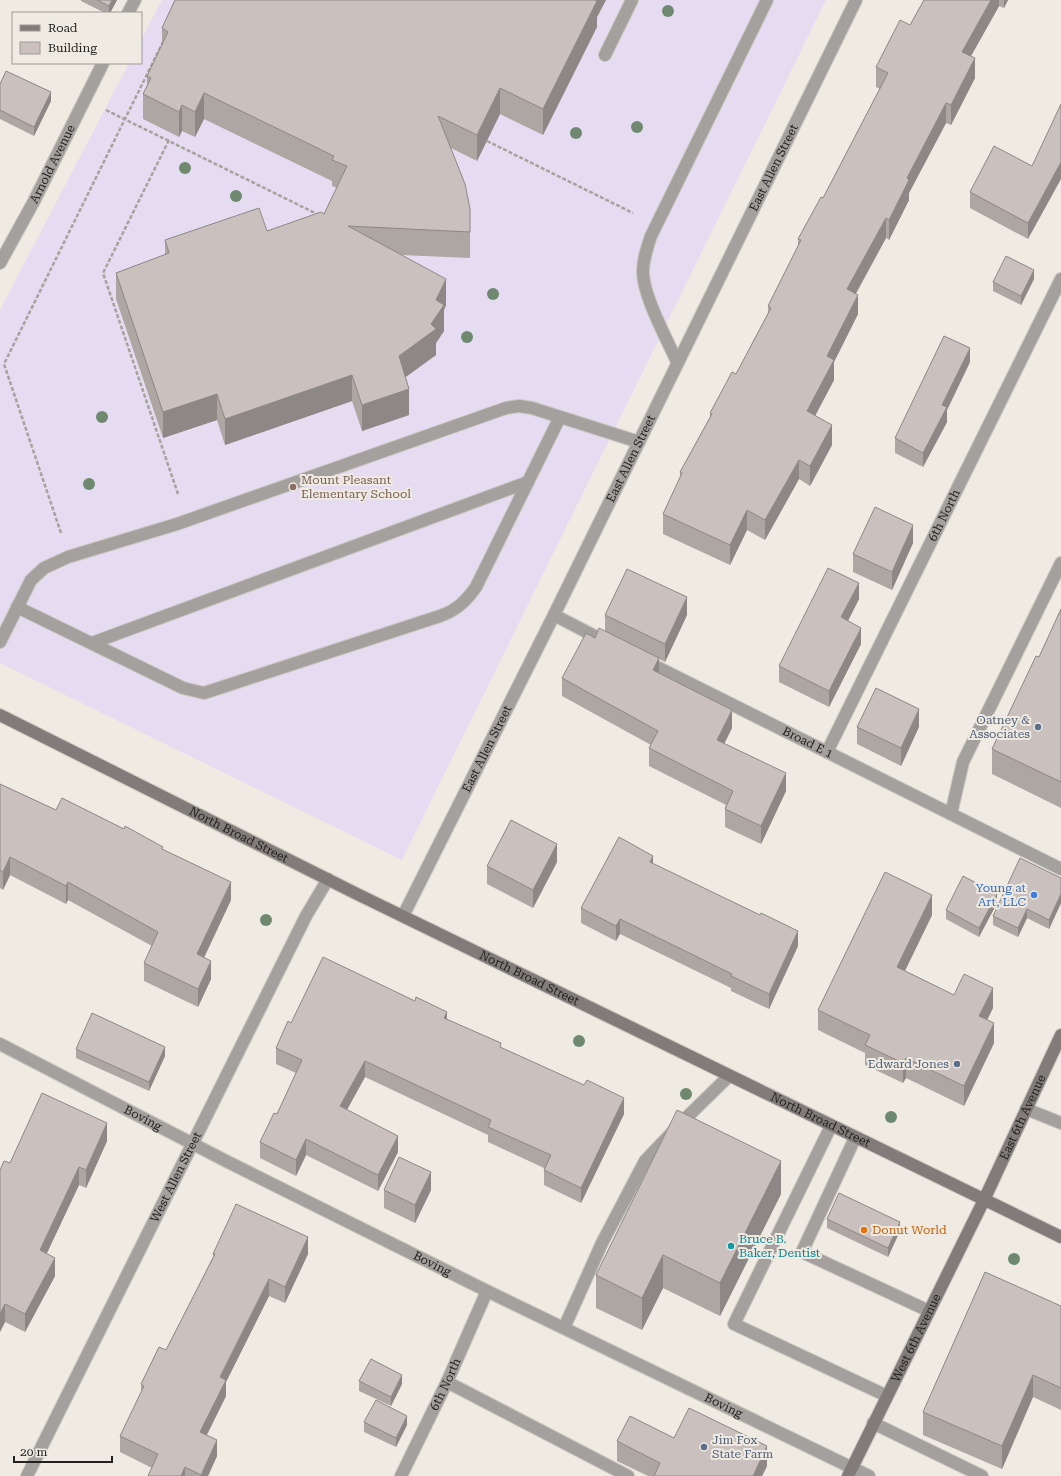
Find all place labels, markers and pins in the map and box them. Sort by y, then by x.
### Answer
place label: Mount Pleasant Elementary School [301,473,411,501]
marker: Mount Pleasant Elementary School [288,482,298,492]
place label: Oatney & Associates [969,713,1030,741]
marker: Oatney & Associates [1033,722,1043,732]
place label: Young at Art, LLC [975,881,1027,909]
marker: Young at Art, LLC [1029,890,1039,900]
place label: Edward Jones [868,1057,949,1071]
marker: Edward Jones [952,1059,962,1069]
place label: Donut World [872,1223,947,1237]
marker: Donut World [859,1225,869,1235]
place label: Bruce B. Baker, Dentist [739,1232,821,1260]
marker: Bruce B. Baker, Dentist [726,1241,736,1251]
place label: Jim Fox State Farm [712,1433,773,1461]
marker: Jim Fox State Farm [699,1442,709,1452]

